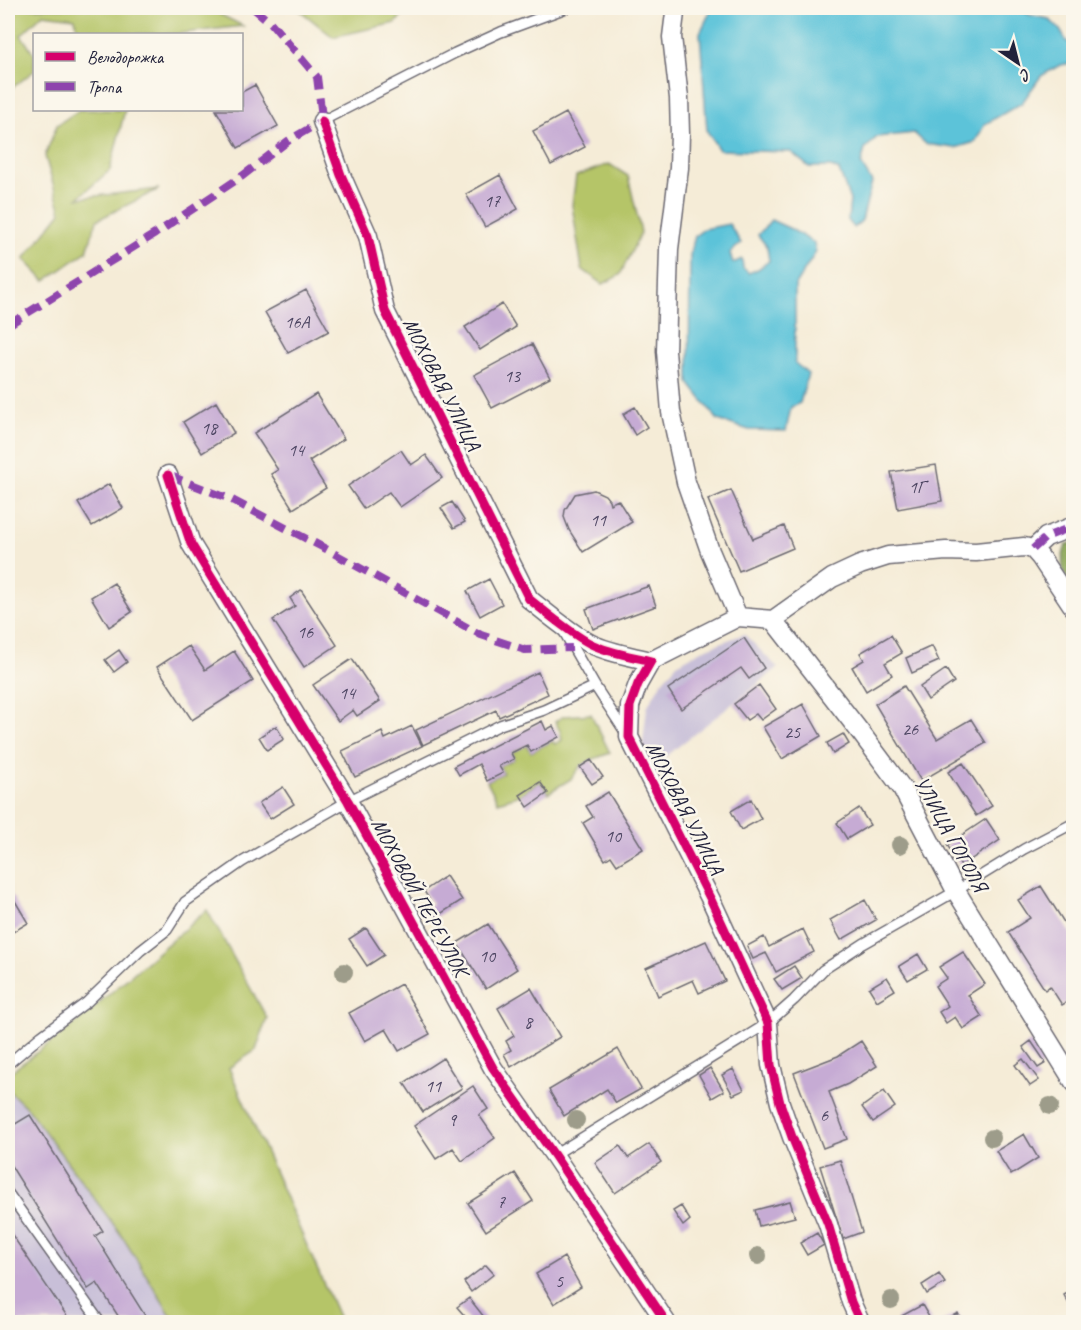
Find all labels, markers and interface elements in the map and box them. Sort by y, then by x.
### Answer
legend [33,33,243,111]
north arrow [988,33,1048,93]
text: Велодорожка [87,46,165,68]
text: С [1015,64,1035,86]
text: Тропа [87,76,123,98]
house number: 17 [484,190,501,212]
house number: 16А [284,311,311,333]
street label: МОХОВАЯ УЛИЦА [397,313,487,456]
house number: 13 [504,365,522,387]
house number: 18 [201,417,219,439]
house number: 14 [288,439,306,461]
house number: 1Г [909,476,929,498]
house number: 11 [590,509,607,531]
house number: 16 [297,621,314,643]
house number: 14 [339,682,357,704]
house number: 26 [902,718,919,740]
house number: 25 [784,721,801,743]
street label: МОХОВАЯ УЛИЦА [640,737,730,880]
street label: УЛИЦА ГОГОЛЯ [909,772,995,899]
street label: МОХОВОЙ ПЕРЕУЛОК [366,813,476,985]
house number: 10 [605,825,623,847]
house number: 10 [479,945,497,967]
house number: 8 [524,1011,534,1033]
house number: 11 [425,1075,442,1097]
house number: 6 [820,1104,829,1126]
house number: 9 [448,1109,458,1131]
house number: 7 [497,1191,506,1213]
house number: 5 [555,1270,564,1292]

